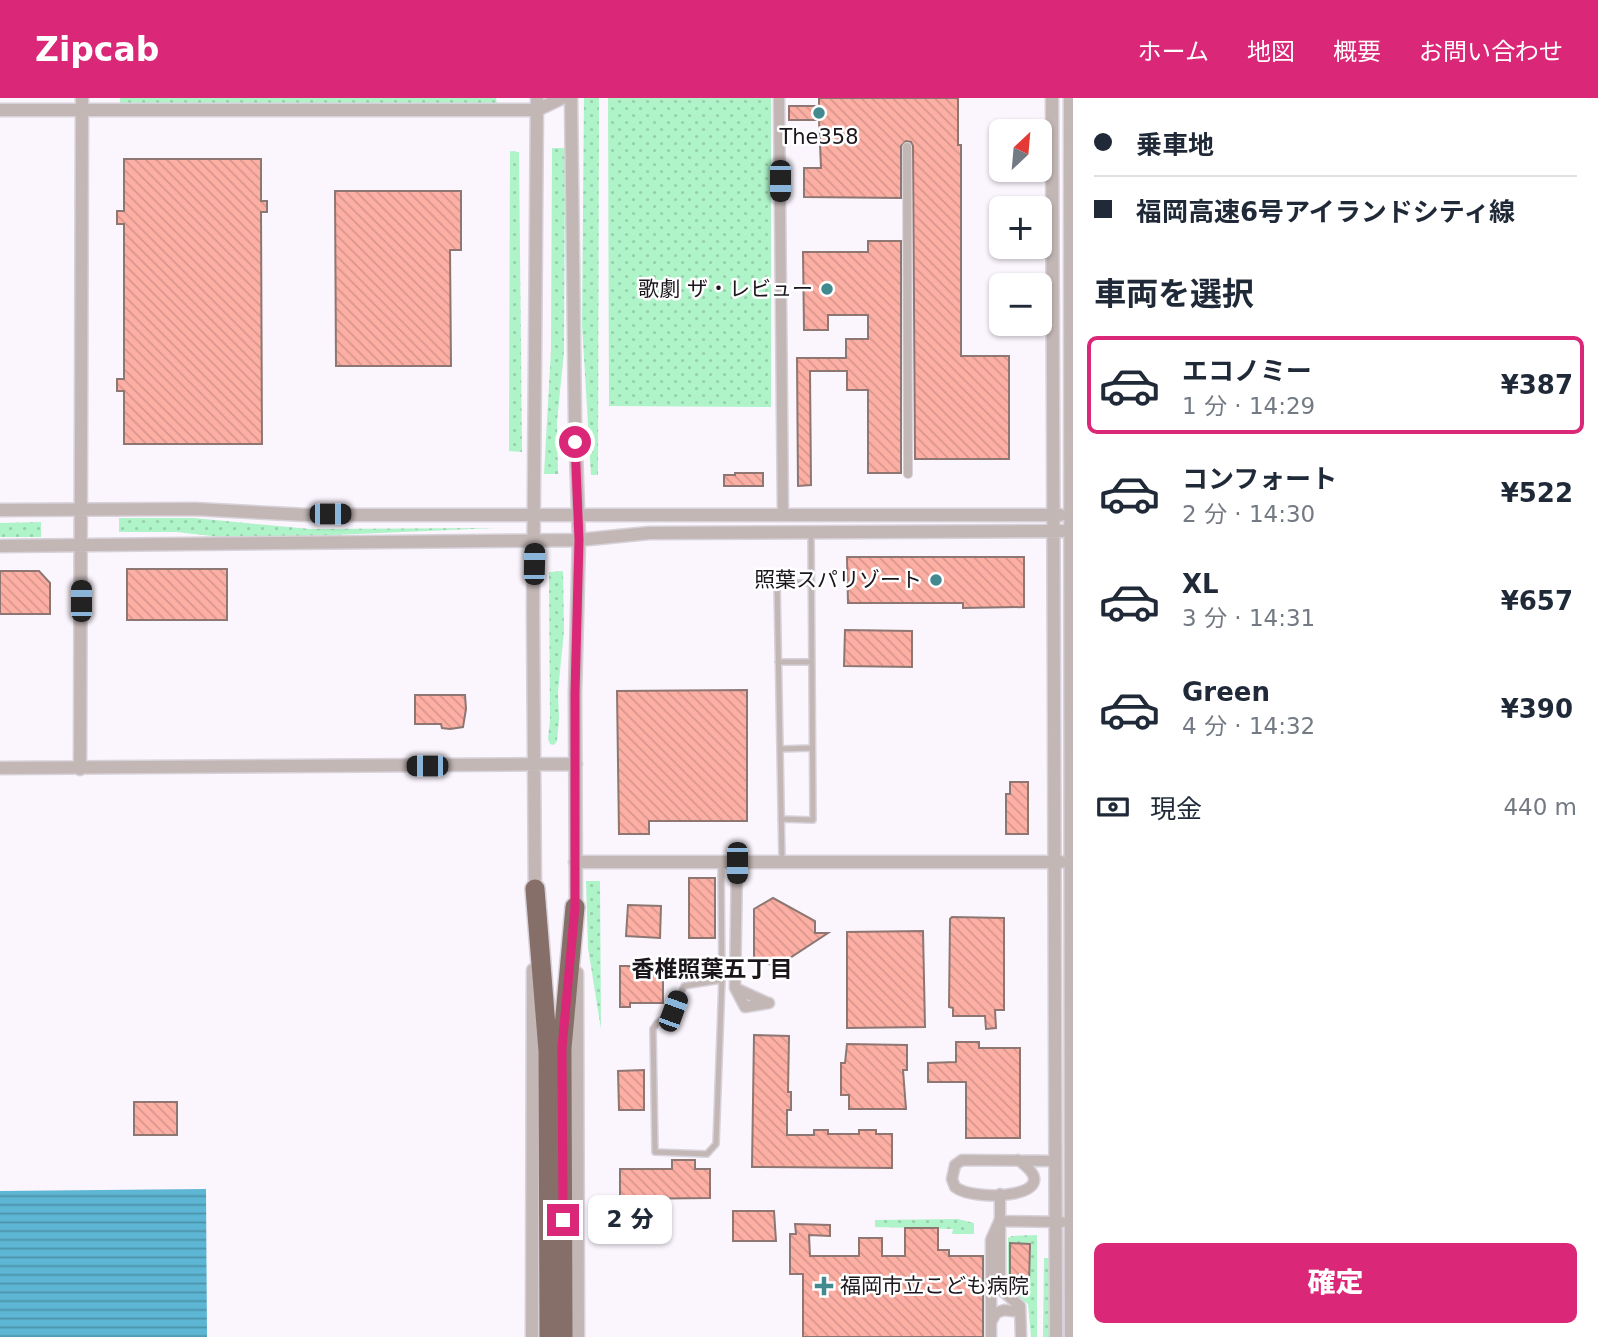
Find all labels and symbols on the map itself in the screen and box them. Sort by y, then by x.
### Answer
marker: The358 [811,105,827,121]
north arrow [989,119,1052,182]
place label: The358 [778,125,859,149]
car [770,160,791,202]
place label: 歌劇 ザ・レビュー [638,277,813,301]
marker: 歌劇 ザ・レビュー [819,281,835,297]
route start [559,426,591,458]
car [310,504,352,525]
car [524,543,545,585]
place label: 照葉スパリゾート [754,568,922,592]
marker: 照葉スパリゾート [928,572,944,588]
car [71,580,92,622]
car [407,756,449,777]
car [727,842,748,884]
district label: 香椎照葉五丁目 [632,956,793,982]
car [656,988,691,1034]
callout: 2 分 [588,1196,672,1244]
route end [547,1204,579,1236]
place label: 福岡市立こども病院 [840,1274,1029,1298]
marker: 福岡市立こども病院 [814,1276,834,1296]

